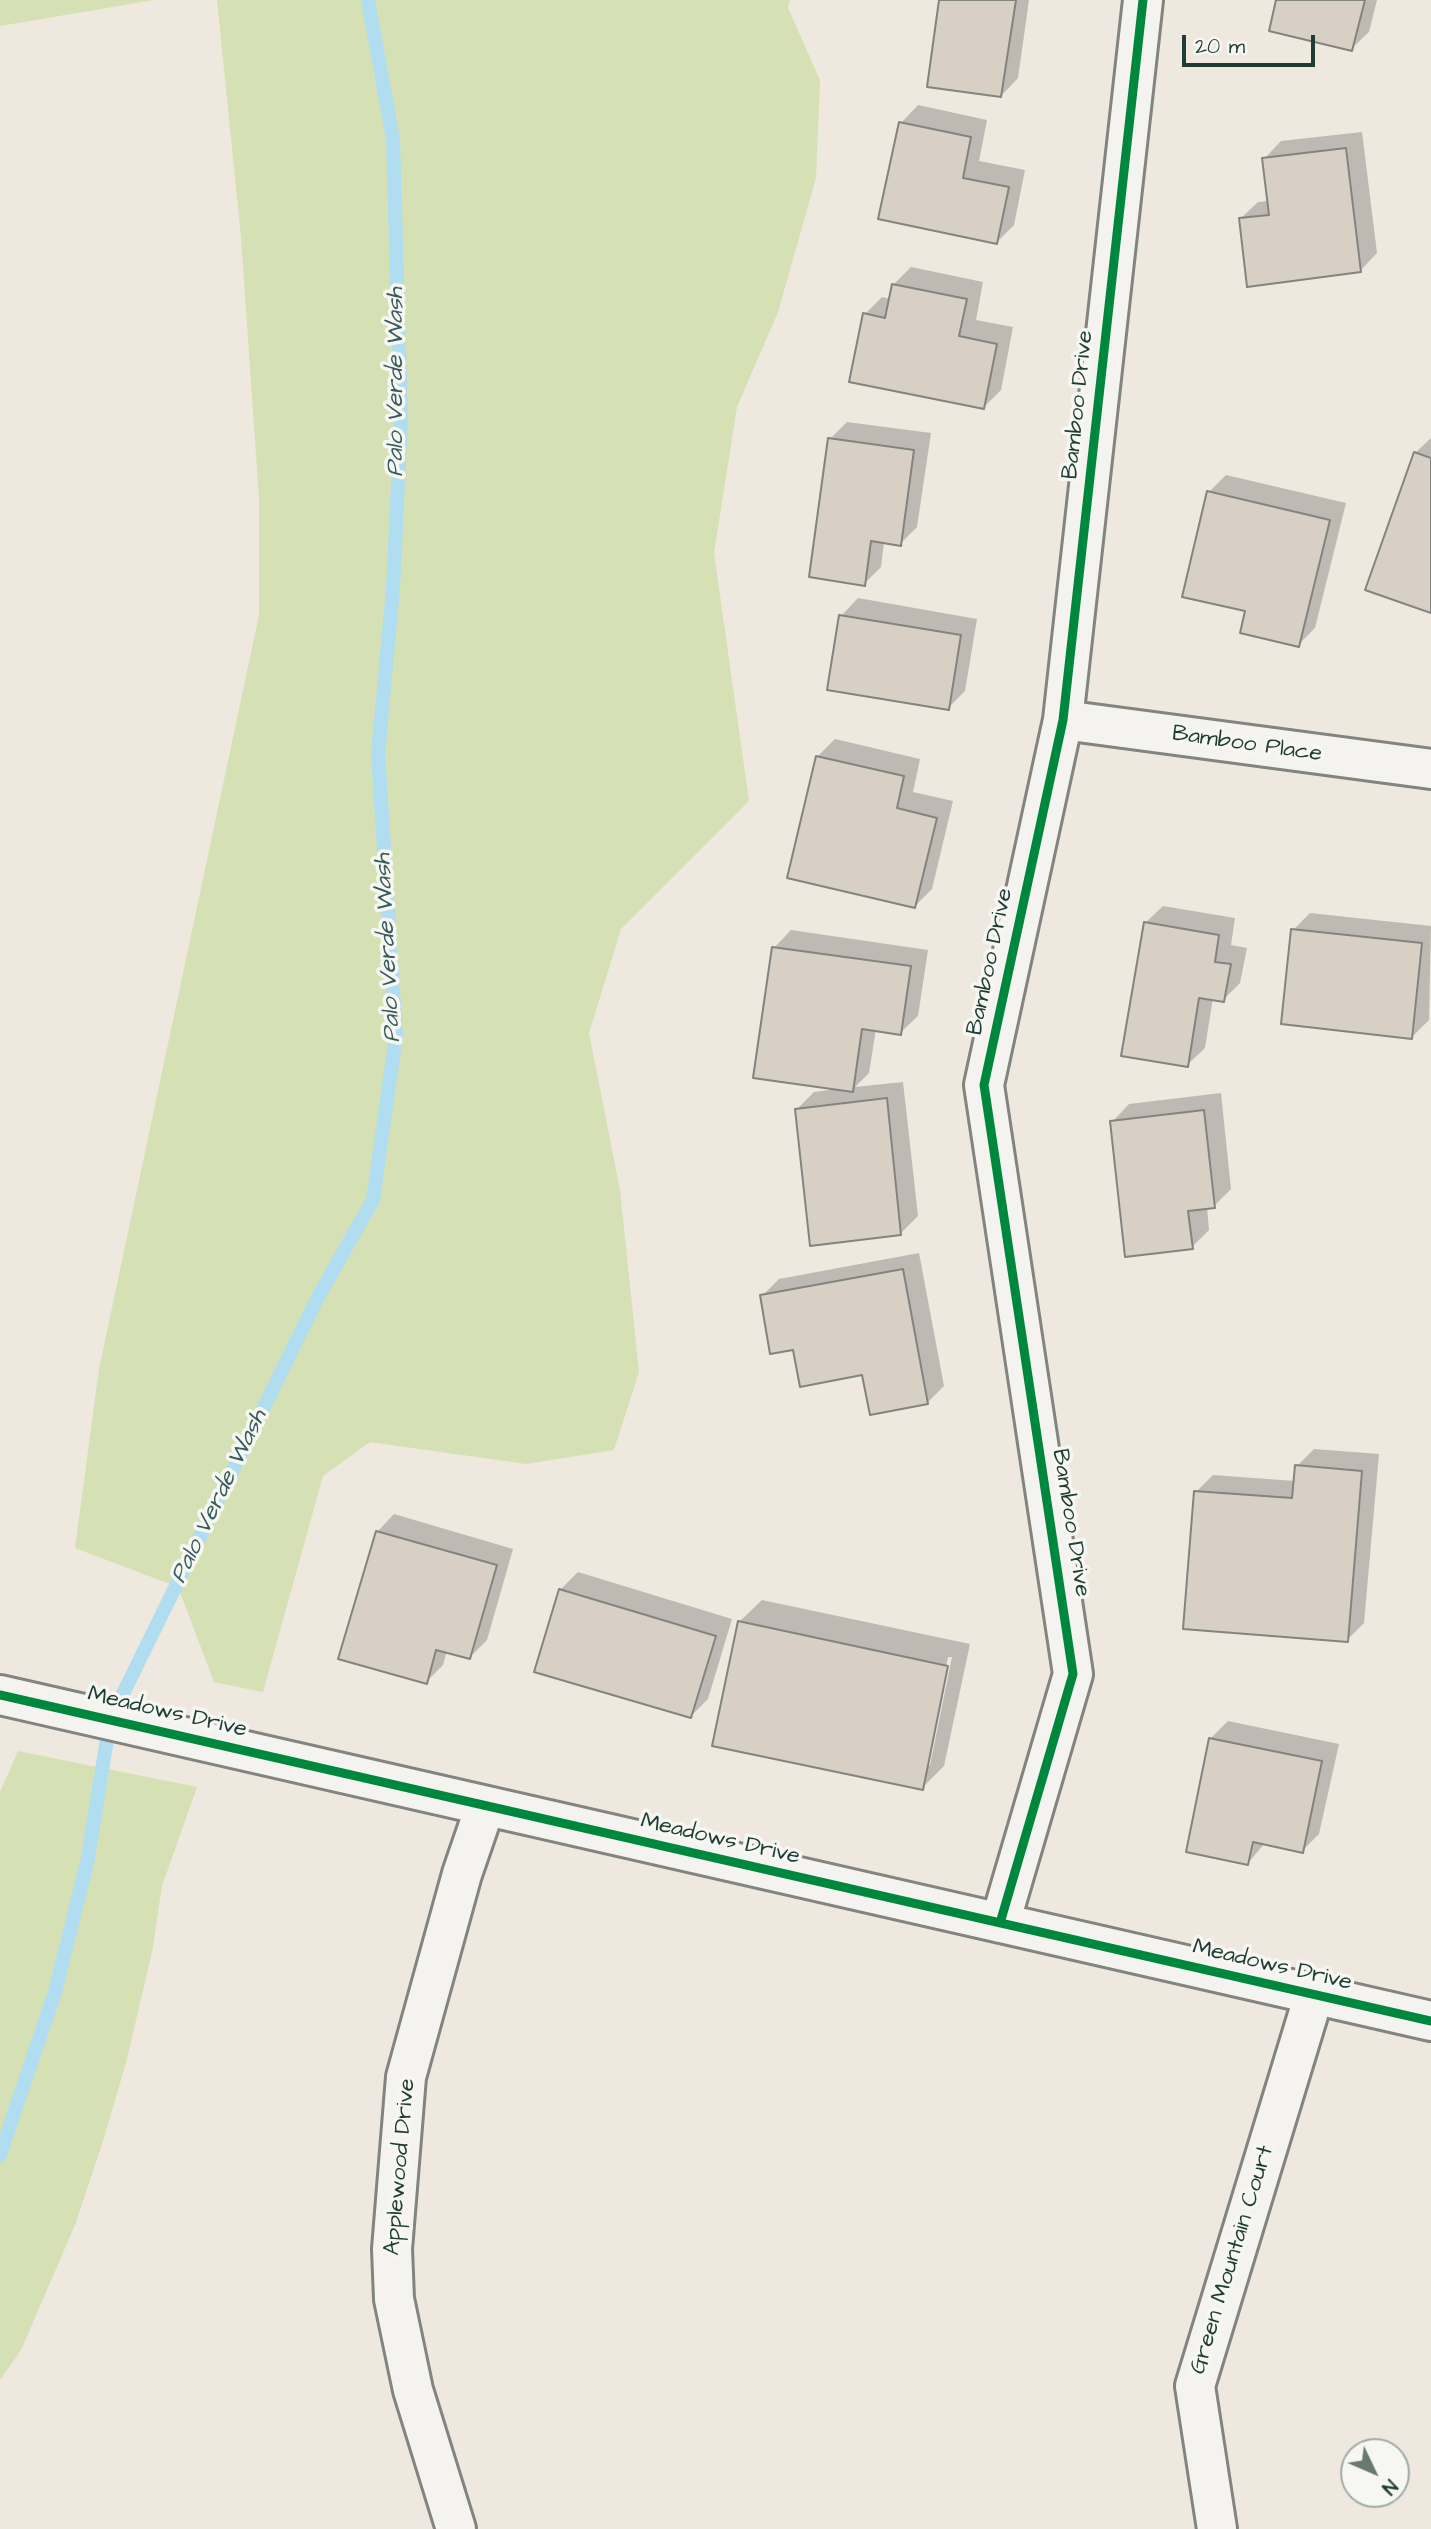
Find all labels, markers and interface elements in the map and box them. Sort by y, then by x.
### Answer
scale bar [1186,21,1319,65]
text: 20 m [1195,32,1245,61]
water label: Palo Verde Wash [383,287,411,477]
street label: Bamboo Drive [1057,329,1101,481]
street label: Bamboo Place [1170,721,1324,769]
water label: Palo Verde Wash [370,853,408,1043]
street label: Bamboo Drive [962,886,1020,1038]
water label: Palo Verde Wash [166,1406,274,1588]
street label: Bamboo Drive [1045,1447,1095,1599]
street label: Meadows Drive [85,1681,249,1745]
street label: Meadows Drive [638,1808,802,1872]
street label: Meadows Drive [1190,1934,1354,1998]
street label: Applewood Drive [380,2077,422,2257]
street label: Green Mountain Court [1185,2142,1281,2378]
north arrow [1340,2438,1410,2508]
text: N [1375,2473,1403,2500]

